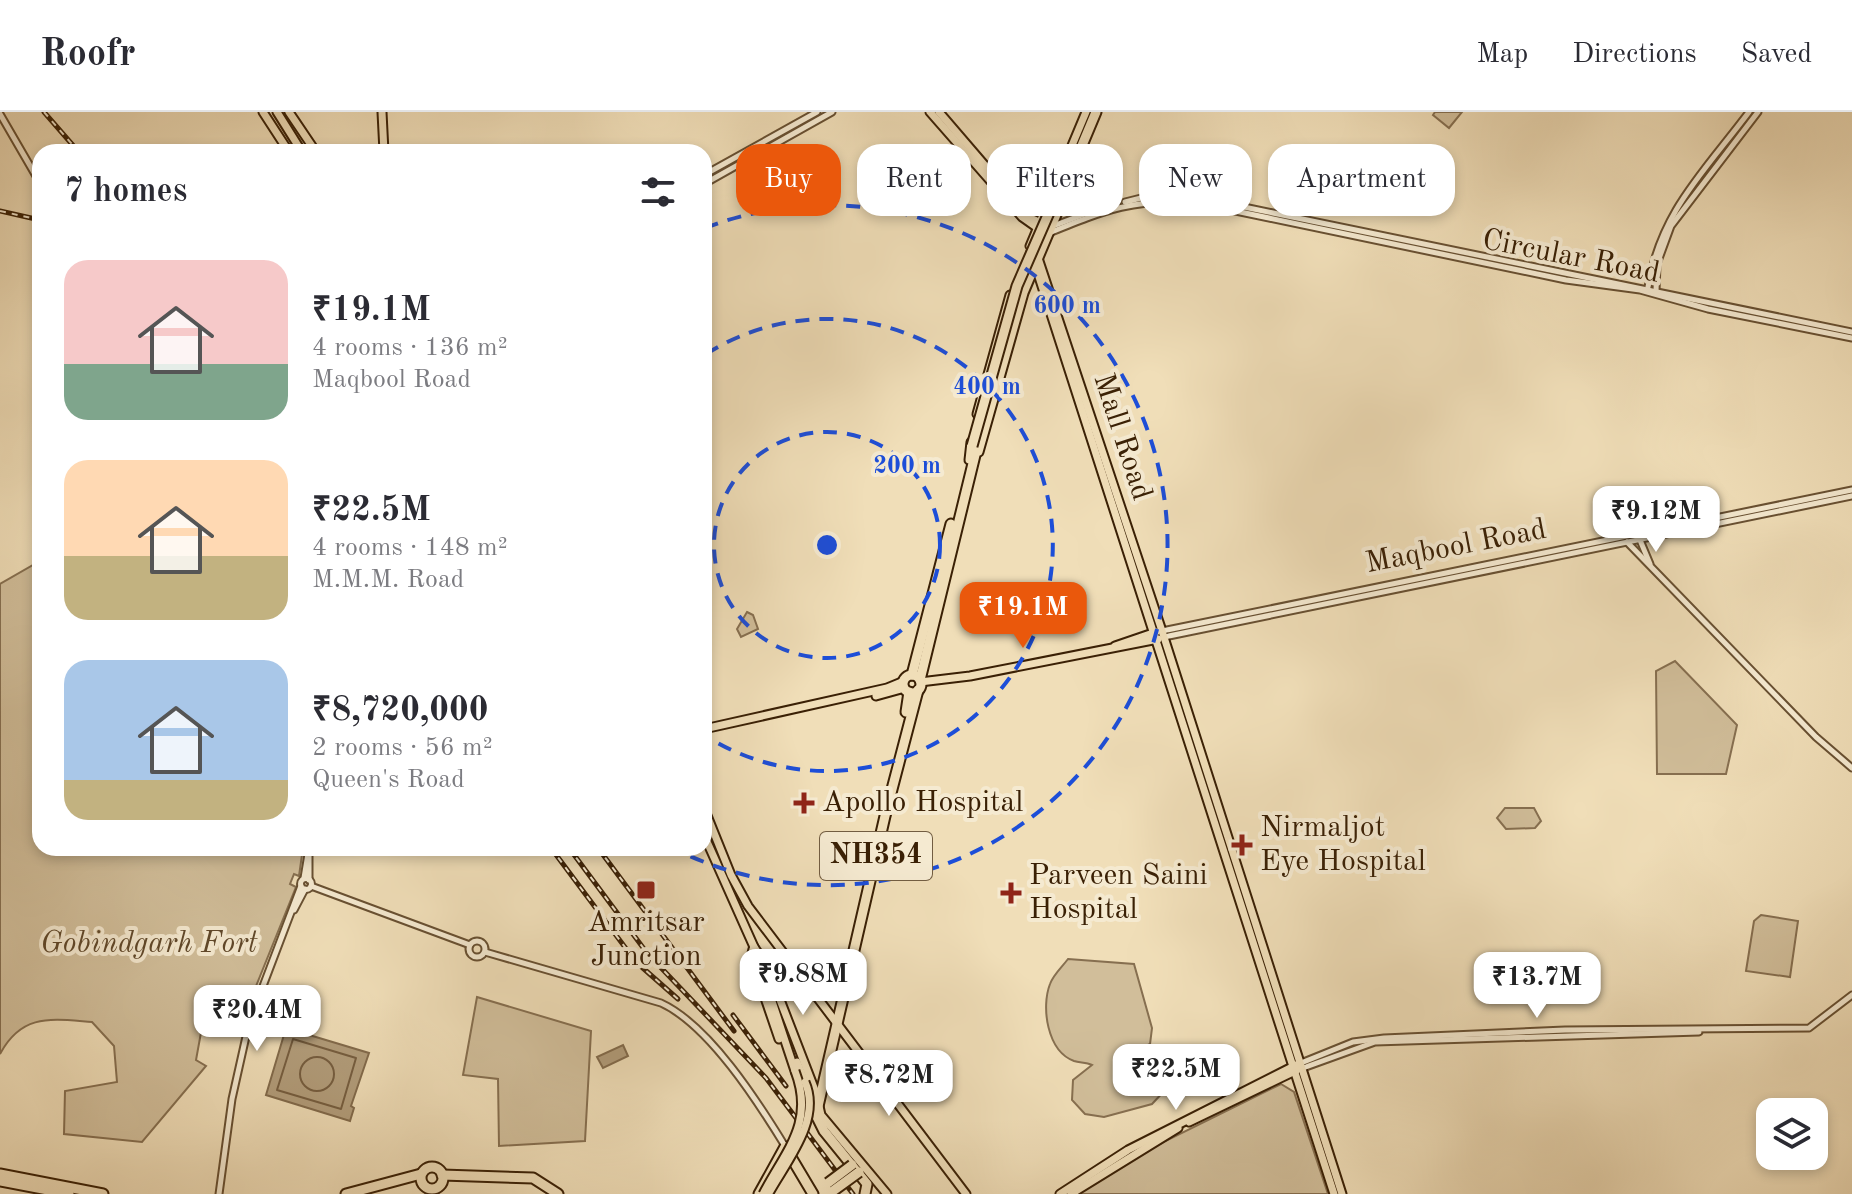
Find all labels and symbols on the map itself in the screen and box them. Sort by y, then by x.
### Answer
street label: Circular Road [1480,225,1662,289]
text: 600 m [1033,295,1101,319]
street label: Mall Road [1087,370,1157,504]
text: 400 m [953,376,1021,400]
text: 200 m [873,455,941,479]
pin: ₹9.12M [1591,486,1721,554]
street label: Maqbool Road [1363,515,1549,579]
centre of rings [813,531,841,559]
pin: ₹19.1M [958,582,1088,650]
place label: Apollo Hospital [822,788,1023,818]
marker: Apollo Hospital [793,792,815,814]
place label: Nirmaljot Eye Hospital [1260,813,1426,877]
road number: NH354 [820,832,932,880]
marker: Nirmaljot Eye Hospital [1231,834,1253,856]
place label: Parveen Saini Hospital [1029,861,1208,925]
marker: Amritsar Junction [635,879,657,901]
marker: Parveen Saini Hospital [1000,882,1022,904]
place label: Amritsar Junction [587,908,705,972]
park label: Gobindgarh Fort [40,929,258,959]
pin: ₹9.88M [738,949,868,1017]
pin: ₹13.7M [1472,952,1602,1020]
pin: ₹20.4M [192,985,322,1053]
pin: ₹22.5M [1111,1044,1241,1112]
pin: ₹8.72M [824,1050,954,1118]

